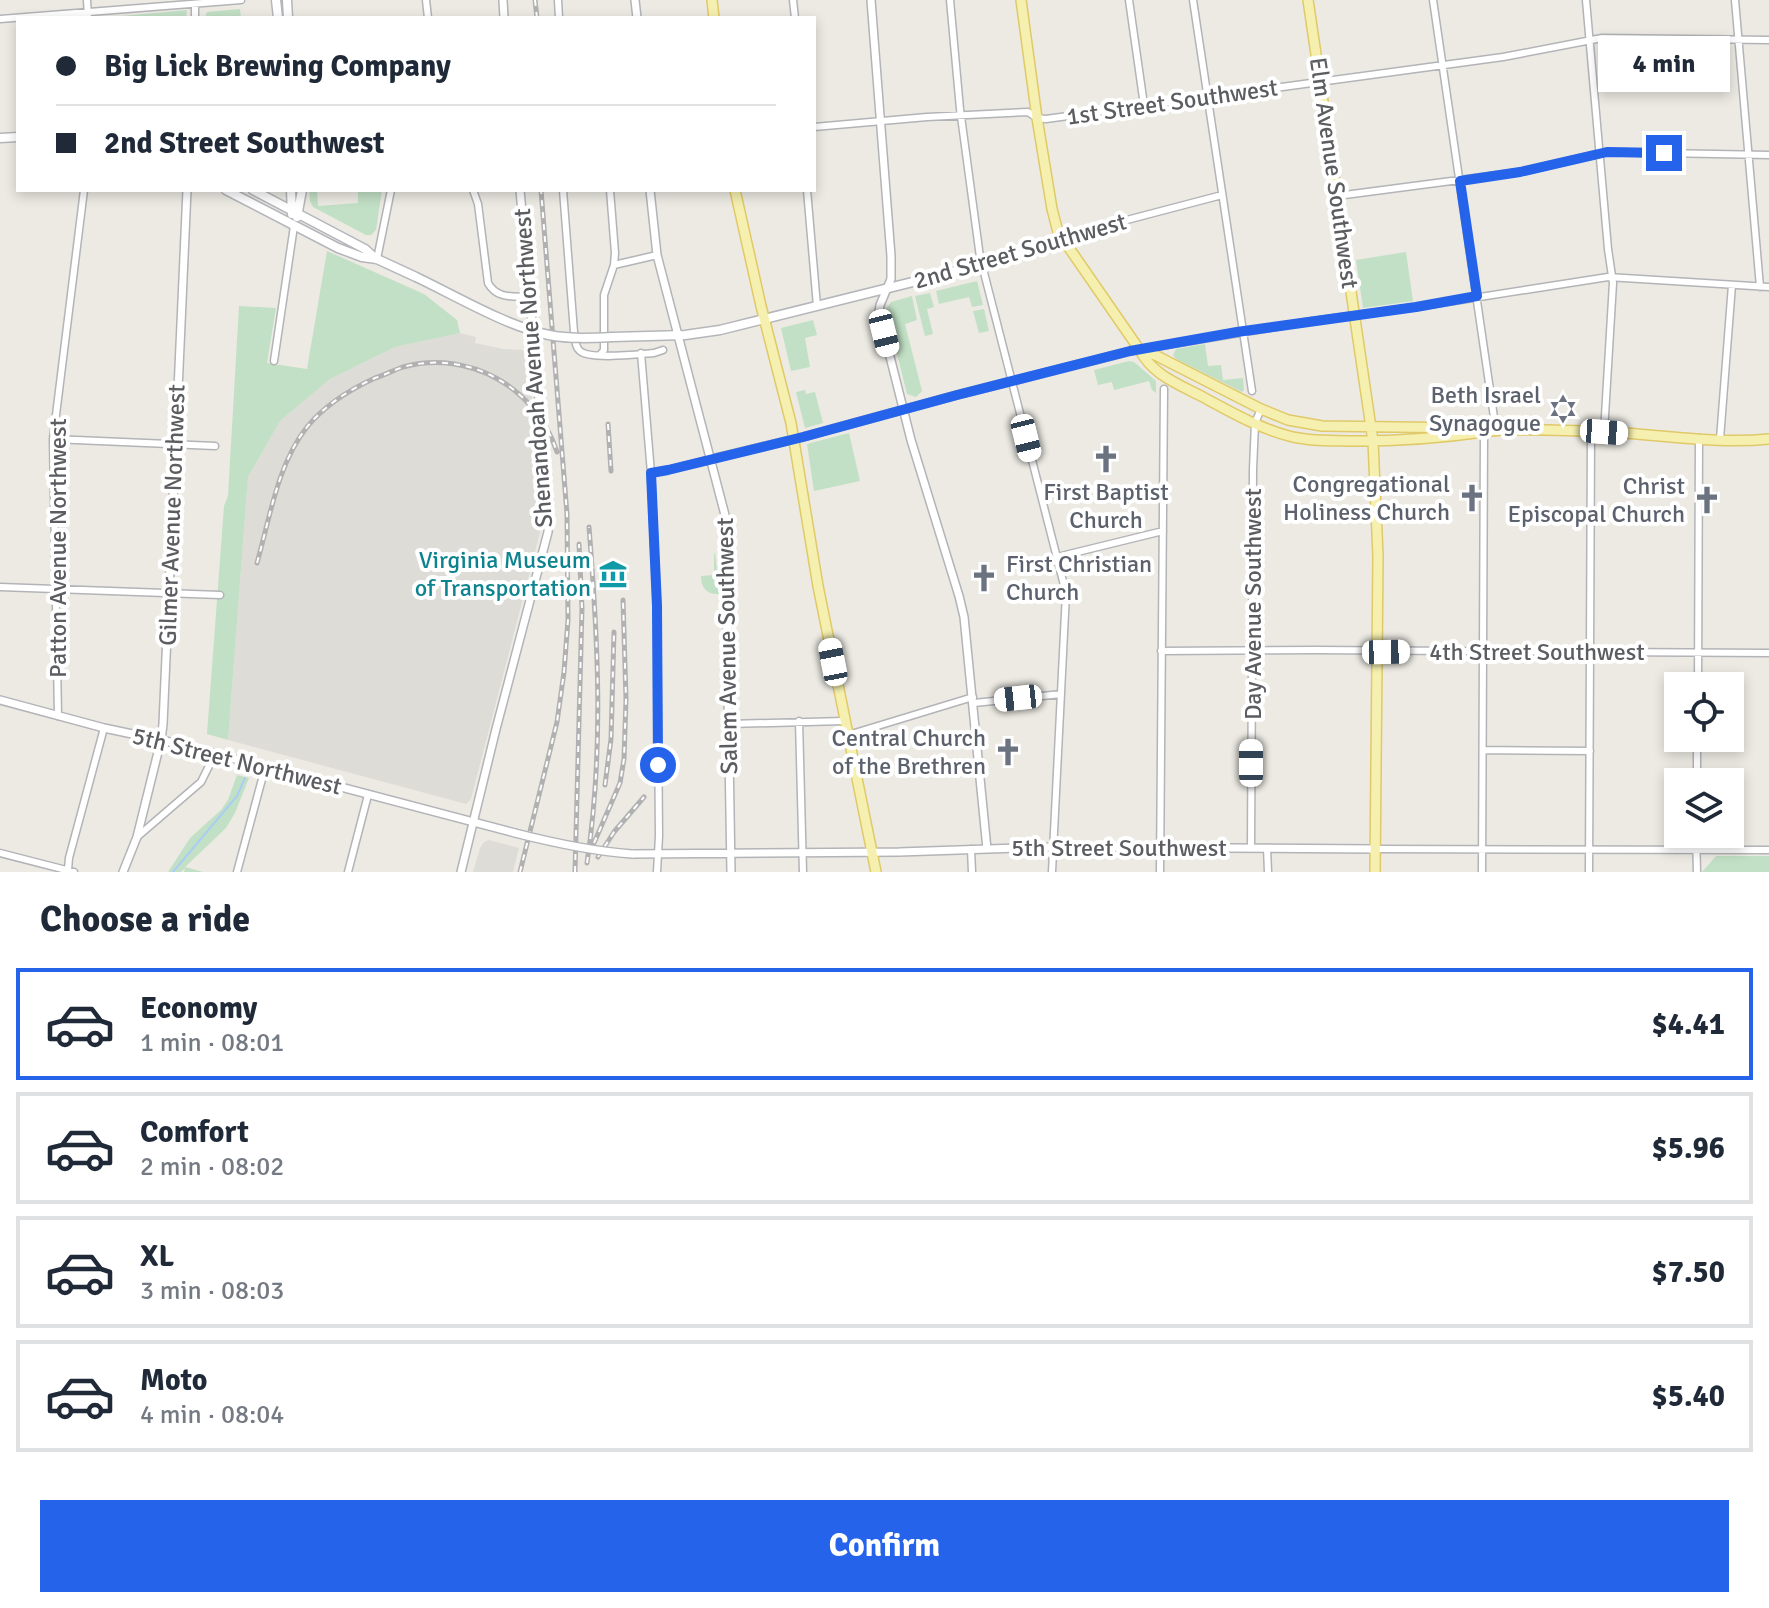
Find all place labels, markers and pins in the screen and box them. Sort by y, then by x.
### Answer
place label: Beth Israel Synagogue [1429,380,1541,438]
synagogue icon: Beth Israel Synagogue [1548,394,1578,424]
church icon: First Baptist Church [1091,444,1121,474]
place label: Congregational Holiness Church [1283,469,1450,527]
place label: Christ Episcopal Church [1507,471,1685,529]
place label: First Baptist Church [1043,477,1169,535]
church icon: Congregational Holiness Church [1457,483,1487,513]
church icon: Christ Episcopal Church [1692,485,1722,515]
place label: Virginia Museum of Transportation [415,545,591,603]
place label: First Christian Church [1006,549,1152,607]
museum icon: Virginia Museum of Transportation [598,559,628,589]
church icon: First Christian Church [969,563,999,593]
place label: Central Church of the Brethren [832,723,986,781]
church icon: Central Church of the Brethren [993,737,1023,767]

